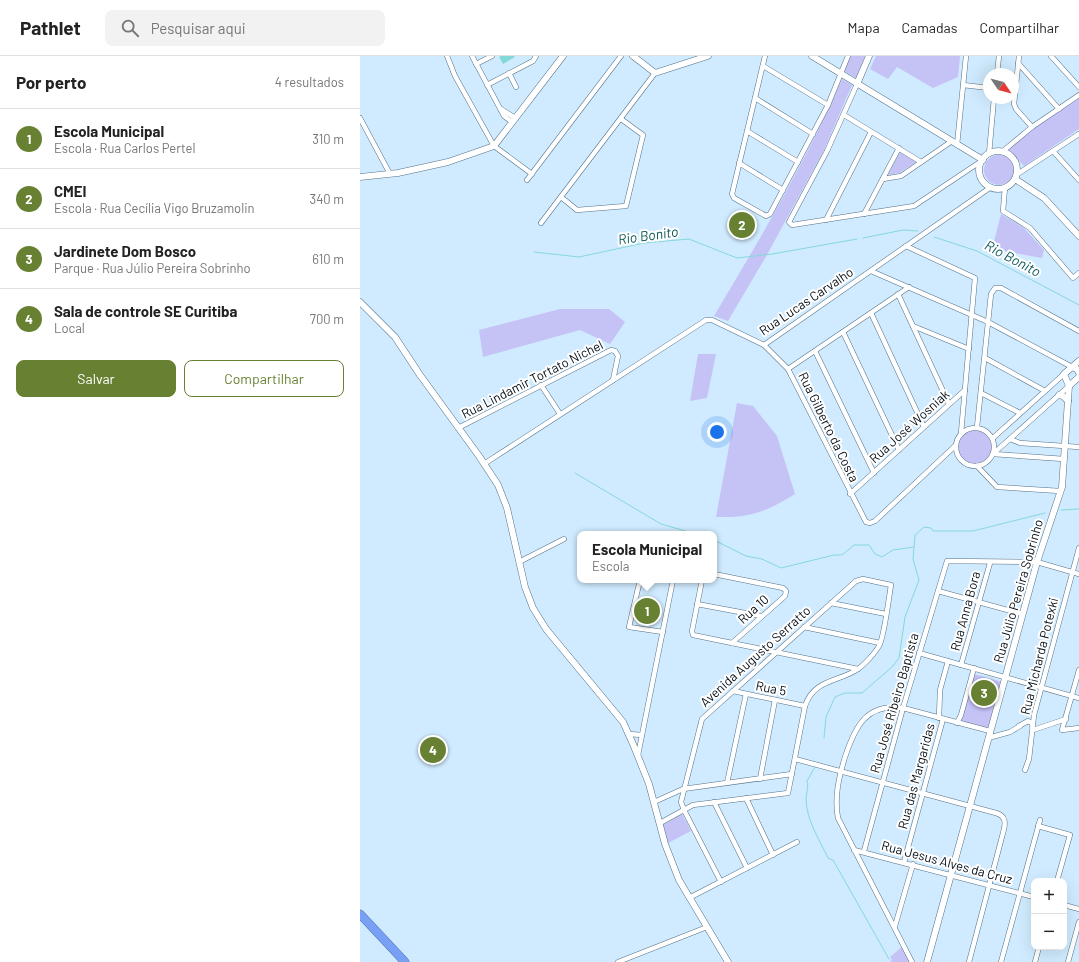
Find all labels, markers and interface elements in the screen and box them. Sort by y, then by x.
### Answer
search box [105,10,385,46]
text: Pathlet [20,16,81,39]
icon: search [119,17,141,39]
text: Pesquisar aqui [151,19,246,37]
text: Mapa [848,19,880,36]
text: Camadas [902,19,957,36]
text: Compartilhar [979,19,1059,36]
north arrow [983,68,1019,104]
text: Por perto [16,72,86,92]
text: 4 resultados [275,74,344,90]
text: Escola Municipal [54,122,164,140]
text: 1 [27,131,31,147]
text: 310 m [312,131,344,147]
text: Escola · Rua Carlos Pertel [54,140,196,156]
text: CMEI [54,182,87,200]
text: 2 [25,191,33,207]
text: 340 m [309,191,344,207]
text: Escola · Rua Cecília Vigo Bruzamolin [54,200,254,216]
pin: 2 [729,210,755,240]
water label: Rio Bonito [617,222,679,248]
water label: Rio Bonito [982,236,1044,280]
text: Jardinete Dom Bosco [54,242,196,260]
text: 3 [25,251,33,267]
text: 610 m [312,251,344,267]
text: Parque · Rua Júlio Pereira Sobrinho [54,260,251,276]
street label: Rua Lucas Carvalho [756,264,856,338]
text: Sala de controle SE Curitiba [54,302,237,320]
text: 4 [25,311,33,327]
text: 700 m [310,311,344,327]
text: Local [54,320,85,336]
street label: Rua Lindamir Tortato Nichel [459,336,605,422]
button: Salvar [16,360,176,397]
button: Compartilhar [184,360,344,397]
street label: Rua Gilberto da Costa [795,369,863,485]
street label: Rua José Wosniak [866,386,953,466]
your location [707,422,727,442]
street label: Rua Júlio Pereira Sobrinho [990,517,1046,665]
popup [577,531,717,583]
text: Escola Municipal [592,540,702,558]
text: Escola [592,558,630,574]
street label: Rua Anna Bora [947,569,983,653]
street label: Rua 10 [734,591,772,627]
pin: 1 [634,596,660,626]
street label: Rua Micharda Potexki [1017,596,1061,716]
street label: Avenida Augusto Serratto [696,602,814,710]
street label: Rua José Ribeiro Baptista [866,631,922,775]
street label: Rua 5 [754,677,788,699]
pin: 3 [971,678,997,708]
street label: Rua das Margaridas [894,721,938,831]
pin: 4 [420,735,446,765]
street label: Rua Jesus Alves da Cruz [880,837,1014,887]
map controls [1031,878,1067,950]
button: + [1031,878,1067,914]
button: − [1031,914,1067,950]

